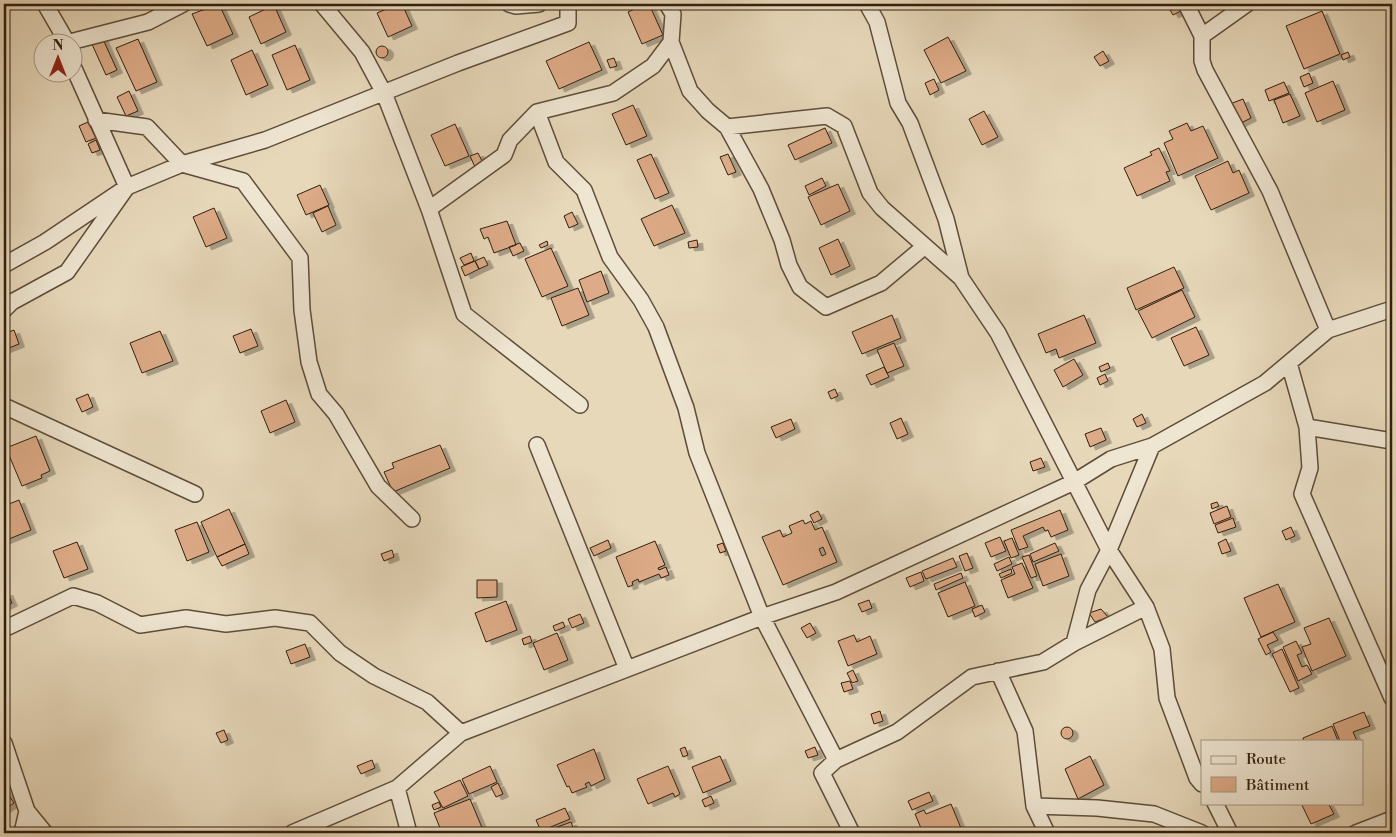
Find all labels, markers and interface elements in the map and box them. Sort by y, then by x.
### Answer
north arrow [32,32,82,82]
text: N [52,37,64,55]
legend [1201,740,1364,804]
text: Route [1246,750,1286,769]
text: Bâtiment [1245,776,1310,795]

